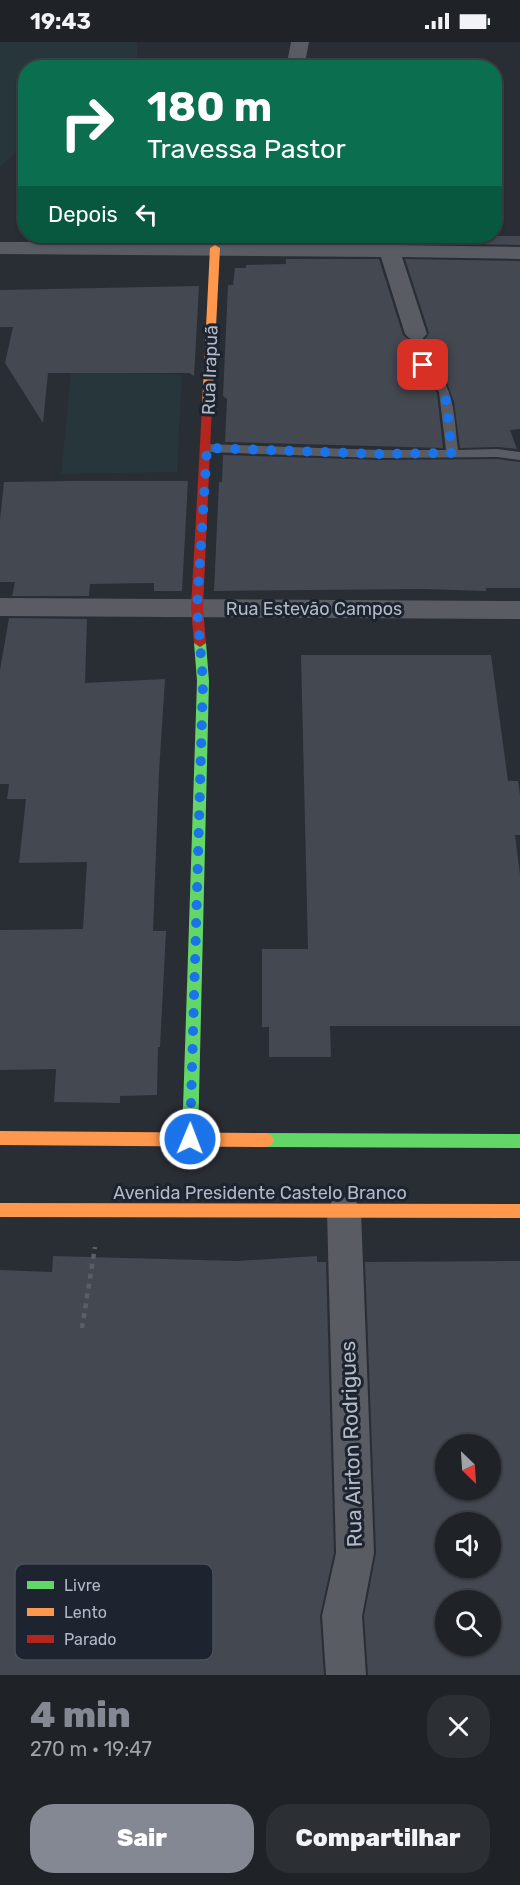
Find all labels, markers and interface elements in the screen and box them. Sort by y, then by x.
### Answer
text: 19:43 [30,8,91,35]
text: 180 m [147,82,272,132]
icon: right [48,84,126,162]
text: Travessa Pastor [147,133,346,165]
icon: left [130,198,163,231]
text: Depois [48,201,118,228]
street label: Rua Irapuã [197,325,223,415]
pin [397,339,448,390]
icon: arrive [406,348,439,381]
street label: Rua Estevão Campos [226,598,402,620]
position arrow [158,1107,222,1171]
street label: Avenida Presidente Castelo Branco [113,1182,407,1204]
street label: Rua Airton Rodrigues [335,1340,367,1548]
north arrow [435,1434,501,1500]
map controls [435,1434,501,1656]
button: sound [435,1512,501,1578]
legend [15,1564,213,1660]
text: Livre [64,1576,101,1595]
button: search [435,1590,501,1656]
text: Lento [64,1603,107,1622]
text: Parado [64,1630,116,1649]
text: 4 min [30,1693,131,1736]
button: close [427,1695,490,1758]
text: 270 m · 19:47 [30,1737,152,1761]
button: Sair [30,1804,254,1873]
button: Compartilhar [266,1804,490,1873]

